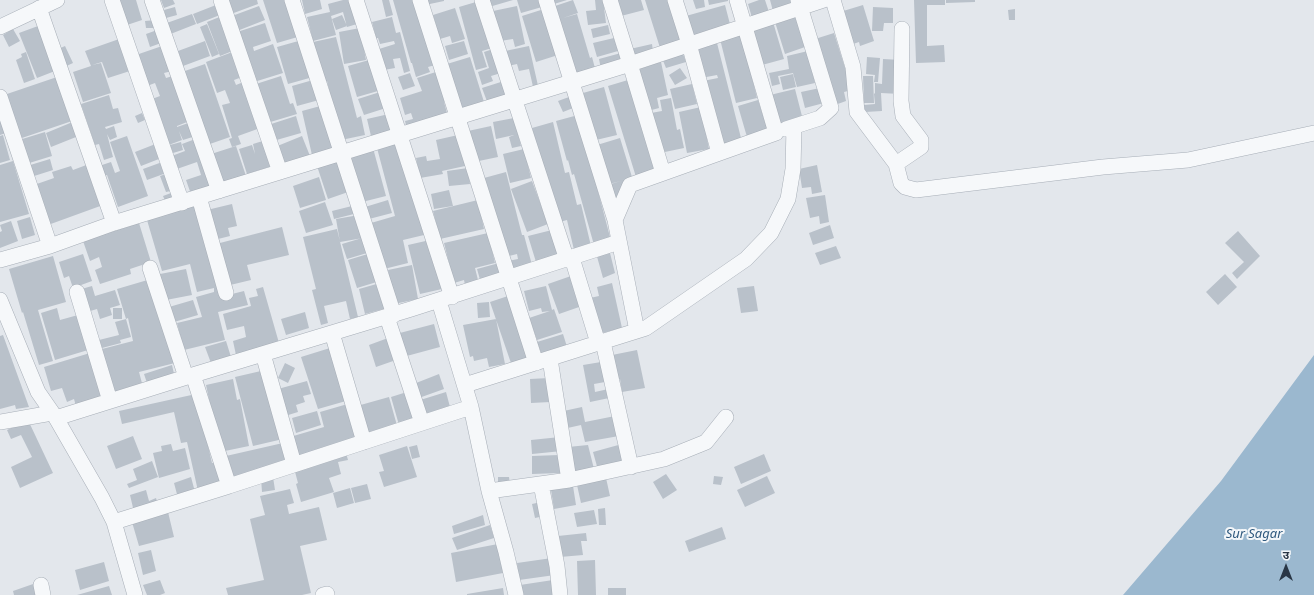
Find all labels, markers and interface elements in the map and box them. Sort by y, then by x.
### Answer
water label: Sur Sagar [1226,526,1282,542]
north arrow [1266,547,1306,587]
text: उ [1283,547,1289,562]

